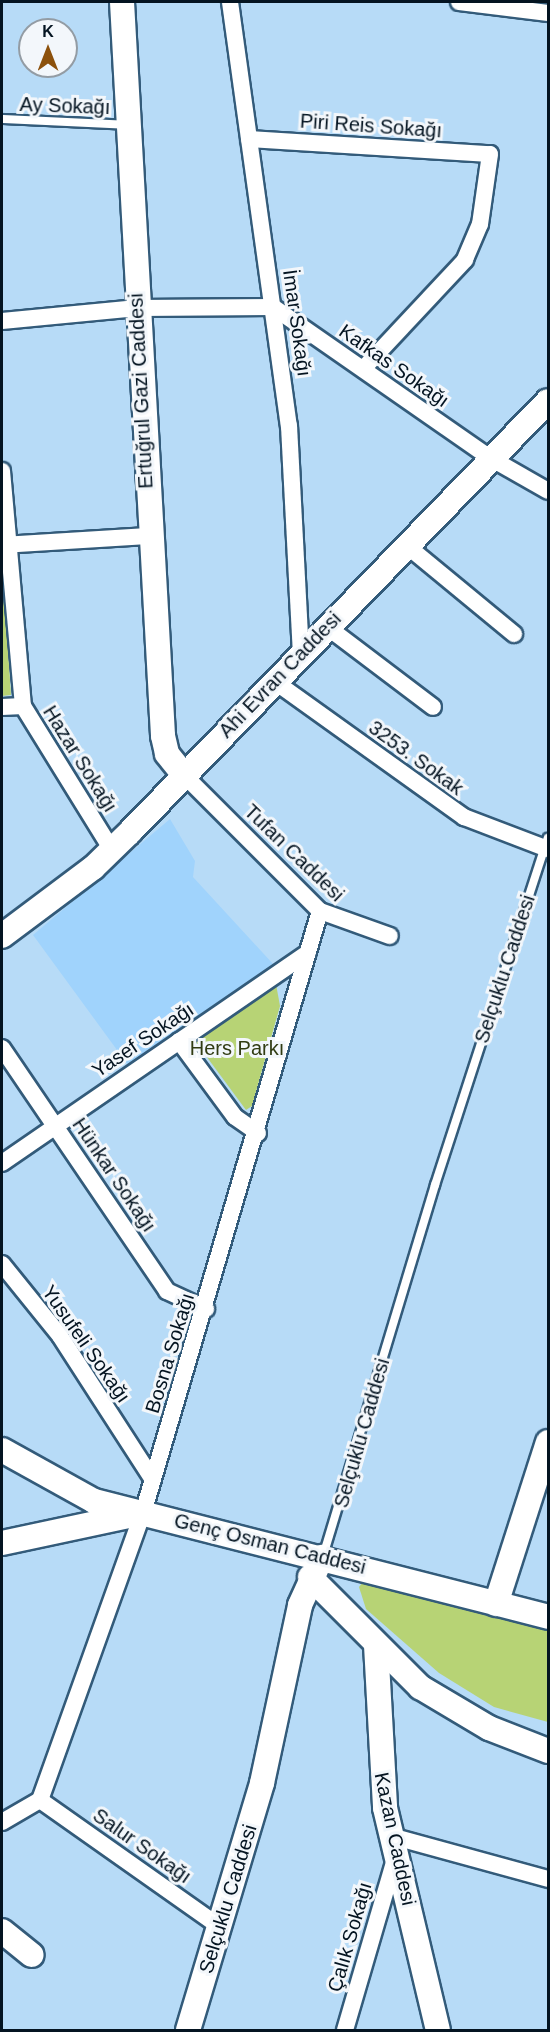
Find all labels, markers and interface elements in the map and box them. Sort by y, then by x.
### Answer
north arrow [18,18,78,78]
text: K [42,23,54,40]
street label: Ay Sokağı [19,92,111,120]
street label: Piri Reis Sokağı [299,109,443,143]
street label: İmar Sokağı [278,268,316,378]
street label: Ertuğrul Gazi Caddesi [124,293,158,489]
street label: Kafkas Sokağı [334,319,454,413]
street label: Ahi Evran Caddesi [214,607,346,743]
street label: Hazar Sokağı [38,701,122,817]
street label: 3253. Sokak [364,716,468,800]
street label: Tufan Caddesi [239,799,349,907]
street label: Selçuklu Caddesi [470,892,540,1046]
street label: Yasef Sokağı [88,997,198,1083]
park label: Hers Parkı [190,1036,284,1060]
street label: Hünkar Sokağı [67,1113,161,1237]
street label: Yusufeli Sokağı [37,1281,135,1407]
street label: Bosna Sokağı [140,1290,200,1416]
street label: Selçuklu Caddesi [329,1355,395,1511]
street label: Genç Osman Caddesi [172,1509,368,1579]
street label: Kazan Caddesi [369,1770,421,1908]
street label: Salur Sokağı [88,1803,196,1889]
street label: Selçuklu Caddesi [194,1822,262,1976]
street label: Çalık Sokağı [323,1879,377,1995]

